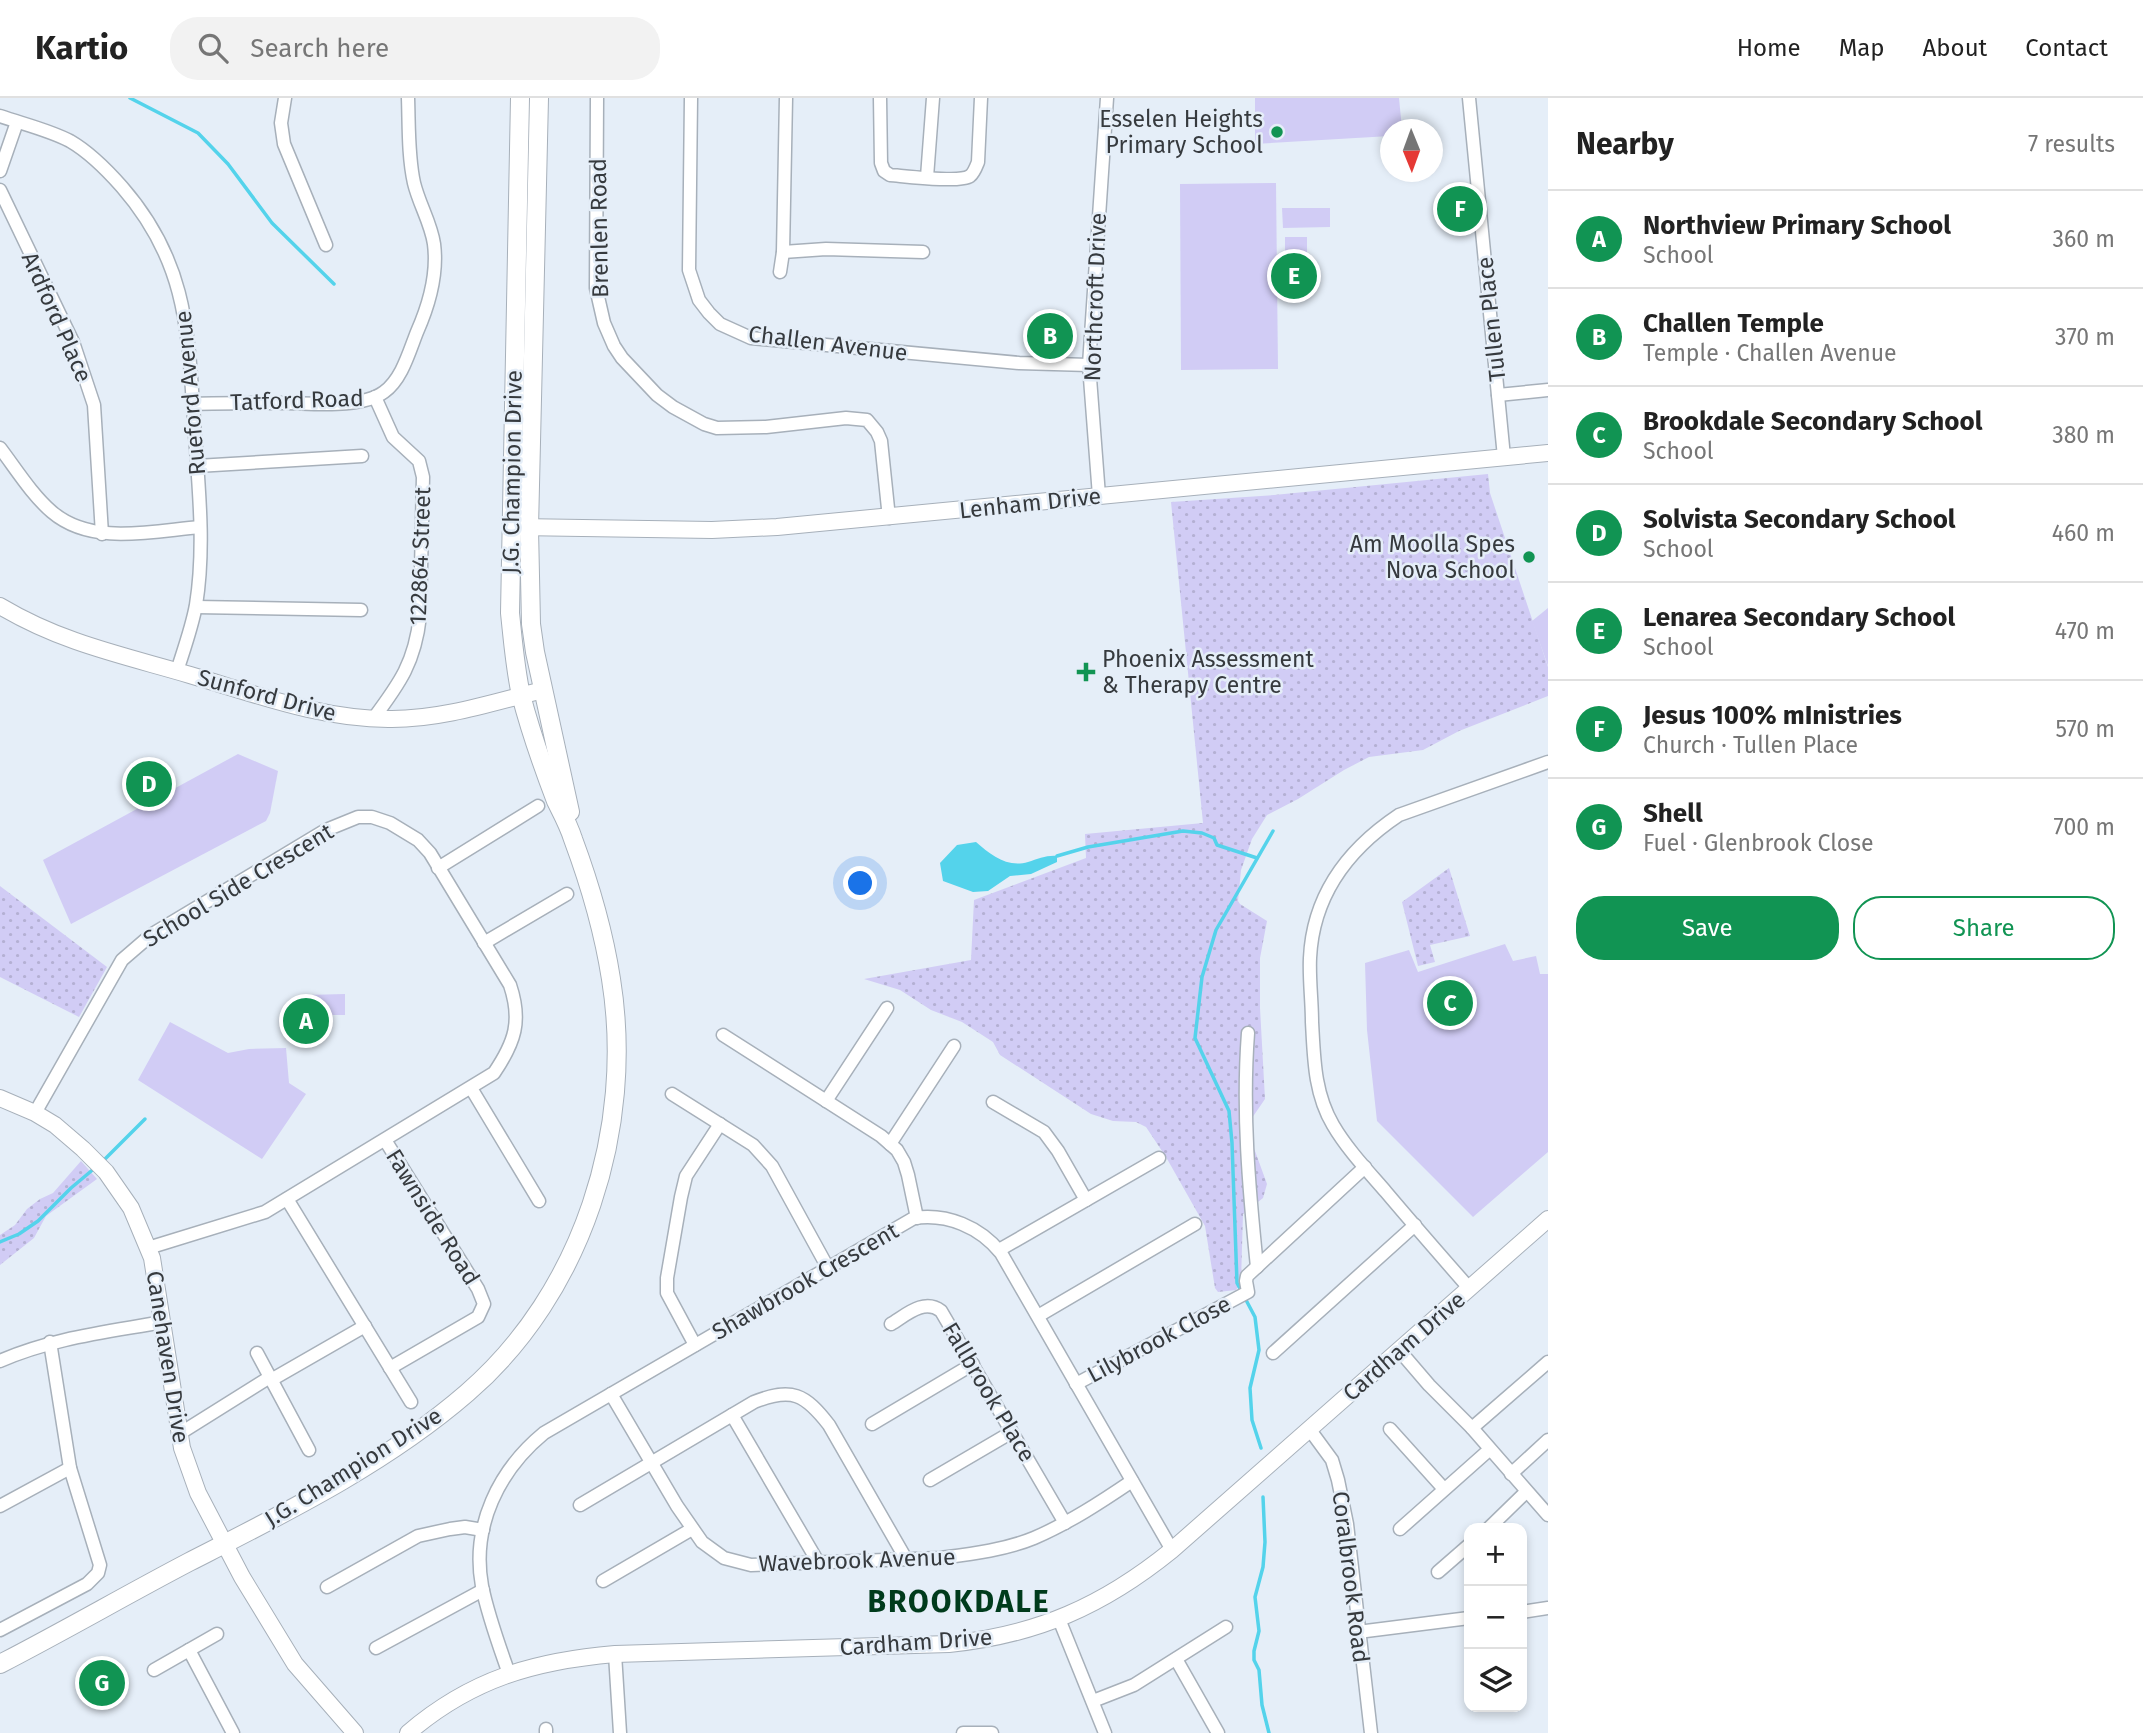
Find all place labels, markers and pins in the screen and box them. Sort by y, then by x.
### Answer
place label: Esselen Heights Primary School [1099,105,1263,159]
marker: Esselen Heights Primary School [1269,124,1285,140]
pin: F [1437,183,1483,235]
pin: E [1271,250,1317,302]
pin: B [1027,310,1073,362]
place label: Am Moolla Spes Nova School [1350,530,1515,584]
marker: Am Moolla Spes Nova School [1521,549,1537,565]
place label: Phoenix Assessment & Therapy Centre [1102,645,1315,699]
marker: Phoenix Assessment & Therapy Centre [1076,662,1096,682]
pin: D [126,758,172,810]
pin: C [1427,977,1473,1029]
pin: A [283,995,329,1047]
pin: G [79,1657,125,1709]

